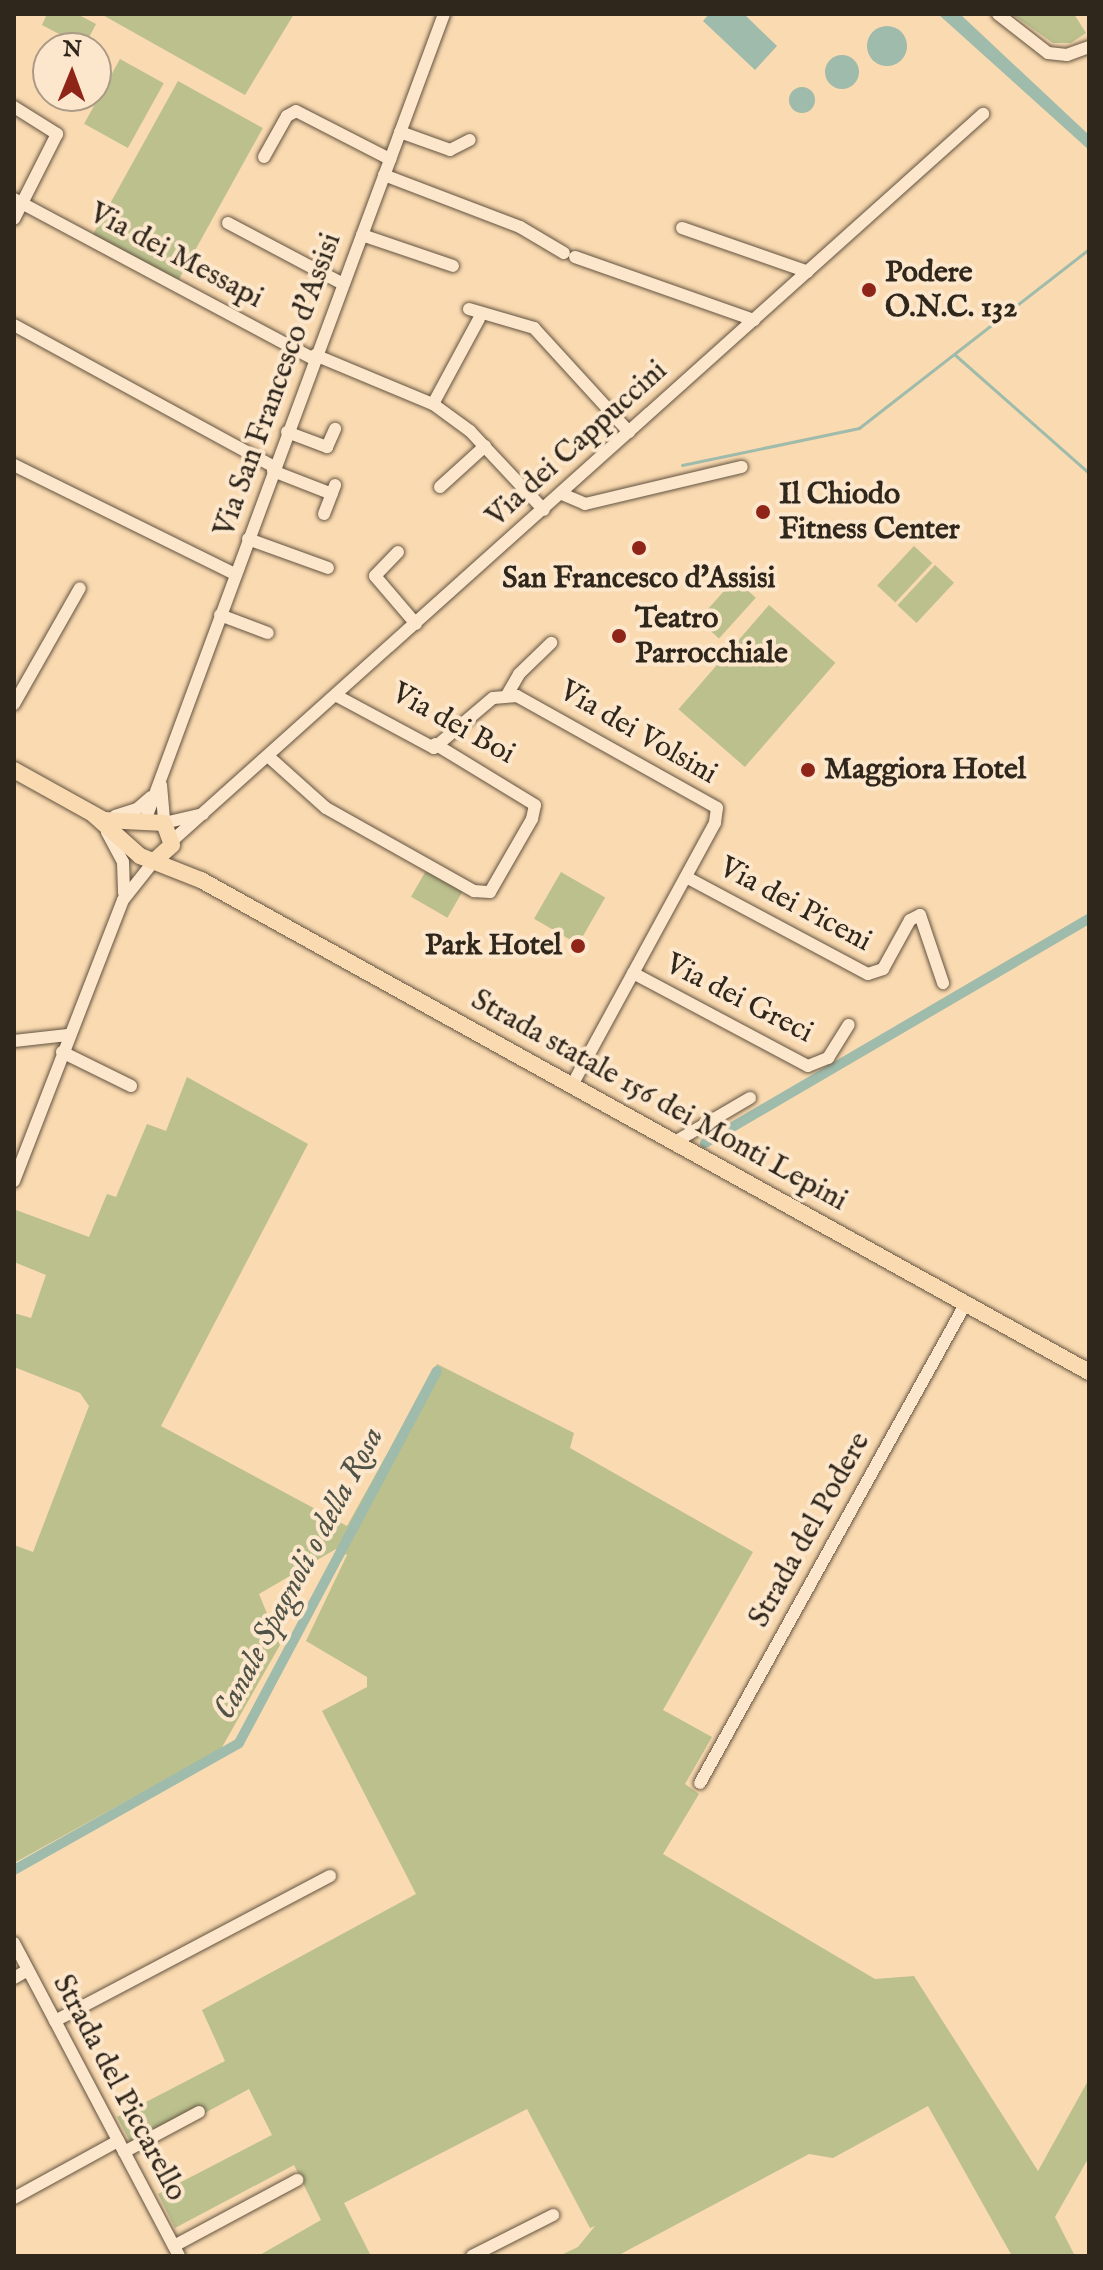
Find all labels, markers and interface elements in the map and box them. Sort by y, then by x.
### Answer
north arrow [32,32,112,112]
text: N [63,36,82,64]
street label: Via dei Messapi [83,195,269,317]
street label: Via San Francesco d'Assisi [206,228,350,542]
place label: Podere O.N.C. 132 [885,255,1017,326]
marker: Podere O.N.C. 132 [860,281,878,299]
street label: Via dei Cappuccini [479,353,675,535]
place label: Il Chiodo Fitness Center [779,477,960,548]
marker: Il Chiodo Fitness Center [754,503,772,521]
marker: San Francesco d'Assisi [630,539,648,557]
place label: San Francesco d'Assisi [502,561,776,597]
place label: Teatro Parrocchiale [635,601,788,672]
marker: Teatro Parrocchiale [610,627,628,645]
street label: Via dei Volsini [553,673,723,793]
street label: Via dei Boi [385,675,521,773]
place label: Maggiora Hotel [824,752,1026,788]
marker: Maggiora Hotel [799,761,817,779]
street label: Via dei Piceni [713,850,877,960]
place label: Park Hotel [425,928,562,964]
marker: Park Hotel [569,937,587,955]
street label: Via dei Greci [659,946,819,1052]
street label: Strada statale 156 dei Monti Lepini [465,982,853,1220]
water label: Canale Spagnoli o della Rosa [207,1421,393,1727]
street label: Strada del Podere [742,1426,878,1634]
street label: Strada del Piccarello [44,1969,194,2207]

